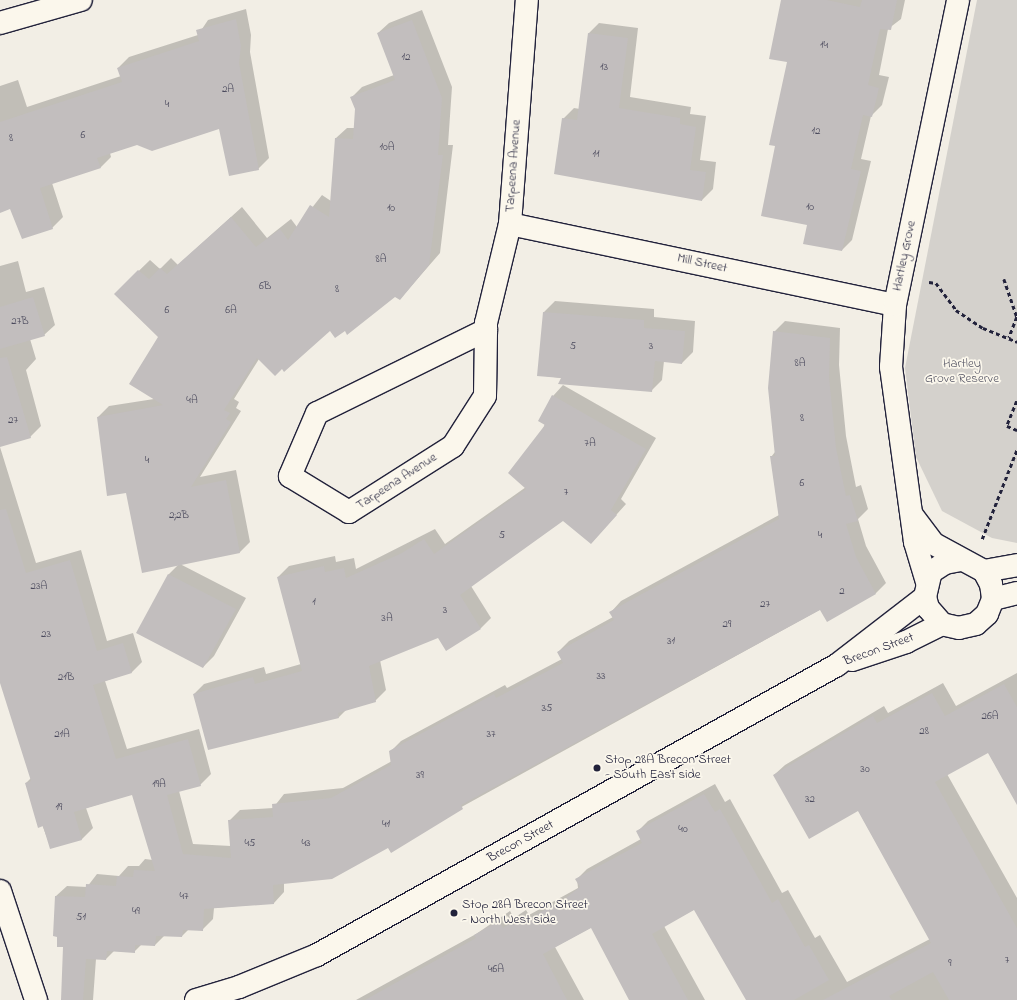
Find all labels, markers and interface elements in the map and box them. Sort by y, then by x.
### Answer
house number: 14 [820,38,828,52]
house number: 12 [402,50,410,64]
house number: 13 [600,60,608,74]
house number: 2A [222,82,234,96]
house number: 4 [165,97,169,111]
street label: Tarpeena Avenue [503,119,525,213]
house number: 12 [812,124,820,138]
house number: 6 [81,128,85,142]
house number: 8 [9,131,13,145]
house number: 10A [379,140,395,154]
house number: 11 [593,147,599,161]
house number: 10 [806,200,814,214]
house number: 10 [387,201,395,215]
street label: Hartley Grove [890,219,920,293]
street label: Mill Street [676,251,728,277]
house number: 8A [376,252,386,266]
house number: 6B [259,279,271,293]
house number: 8 [335,282,339,296]
house number: 6 [165,303,169,317]
house number: 6A [225,303,237,317]
house number: 27B [11,314,29,328]
house number: 5 [570,339,576,353]
house number: 3 [649,339,653,353]
house number: 8A [795,356,805,370]
park label: Hartley Grove Reserve [925,357,999,388]
house number: 4A [186,393,198,407]
house number: 8 [800,411,804,425]
house number: 27 [8,413,18,427]
house number: 7A [584,436,596,450]
street label: Tarpeena Avenue [354,450,440,514]
house number: 4 [145,453,149,467]
house number: 6 [800,476,804,490]
house number: 7 [564,485,568,499]
house number: 2;2B [169,508,189,522]
house number: 5 [499,528,505,542]
house number: 4 [818,528,822,542]
house number: 23A [31,579,47,593]
house number: 2 [839,584,845,598]
house number: 1 [312,595,316,609]
house number: 27 [760,597,770,611]
house number: 3 [443,603,447,617]
house number: 3A [381,611,393,625]
house number: 29 [723,617,731,631]
house number: 23 [41,627,51,641]
street label: Brecon Street [842,630,916,670]
house number: 31 [667,634,675,648]
house number: 33 [596,669,606,683]
house number: 21B [58,670,74,684]
house number: 35 [542,701,552,715]
house number: 26A [981,709,999,723]
house number: 28 [919,724,929,738]
house number: 21A [54,727,70,741]
house number: 37 [486,727,496,741]
place label: Stop 28A Brecon Street - South East side [605,753,731,784]
house number: 30 [860,762,870,776]
marker: Stop 28A Brecon Street - South East side [592,763,602,773]
house number: 39 [416,768,424,782]
house number: 19A [152,777,166,791]
house number: 32 [805,792,815,806]
house number: 19 [56,800,62,814]
house number: 41 [382,817,390,831]
street label: Brecon Street [485,817,557,867]
house number: 40 [678,822,688,836]
house number: 45 [245,836,255,850]
house number: 43 [301,836,311,850]
house number: 47 [179,889,189,903]
place label: Stop 28A Brecon Street - North West side [462,898,588,929]
house number: 49 [132,904,140,918]
marker: Stop 28A Brecon Street - North West side [449,908,459,918]
house number: 51 [76,910,86,924]
house number: 7 [1005,953,1009,967]
house number: 9 [948,956,952,970]
house number: 46A [488,962,504,976]

